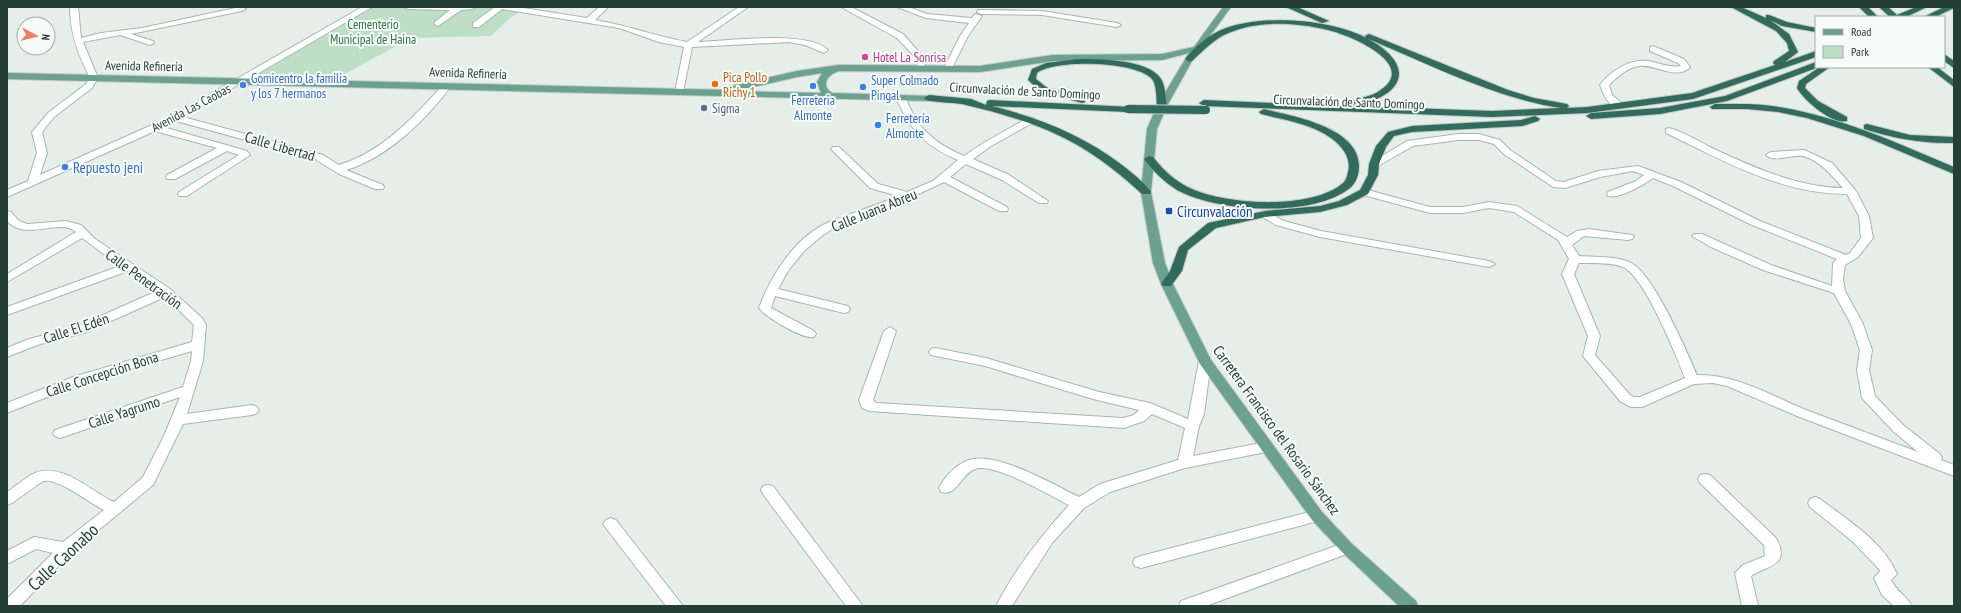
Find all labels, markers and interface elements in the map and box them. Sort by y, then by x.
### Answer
north arrow [16,16,56,56]
park label: Cementerio Municipal de Haina [330,16,416,48]
legend [1815,16,1945,68]
text: Road [1851,24,1871,39]
text: N [39,33,53,41]
text: Park [1851,44,1869,59]
place label: Hotel La Sonrisa [873,49,946,66]
marker: Hotel La Sonrisa [860,52,870,62]
street label: Avenida Refinería [105,57,183,75]
street label: Avenida Refinería [429,63,507,83]
place label: Pica Pollo Richy 1 [723,69,767,101]
place label: Gomicentro la familia y los 7 hermanos [251,70,347,102]
place label: Super Colmado Pingal [871,72,939,104]
marker: Pica Pollo Richy 1 [710,79,720,89]
street label: Circunvalación de Santo Domingo [949,79,1101,103]
street label: Avenida Las Caobas [148,80,234,136]
marker: Gomicentro la familia y los 7 hermanos [238,80,248,90]
marker: Ferreteria Almonte [808,81,818,91]
marker: Super Colmado Pingal [858,82,868,92]
street label: Circunvalación de Santo Domingo [1273,91,1425,113]
place label: Ferreteria Almonte [791,92,835,124]
place label: Sigma [712,100,740,117]
marker: Sigma [699,103,709,113]
place label: Ferretería Almonte [886,110,930,142]
marker: Ferretería Almonte [873,120,883,130]
street label: Calle Libertad [243,127,317,165]
place label: Repuesto jeni [73,158,143,177]
marker: Repuesto jeni [60,162,70,172]
street label: Calle Juana Abreu [828,184,920,236]
place label: Circunvalación [1177,202,1253,221]
marker: Circunvalación [1164,206,1174,216]
street label: Calle Penetración [102,245,186,313]
street label: Calle El Edén [41,308,111,348]
street label: Carretera Francisco del Rosario Sánchez [1209,342,1345,518]
street label: Calle Concepción Bona [43,347,161,401]
street label: Calle Yagrumo [86,392,162,432]
street label: Calle Caonabo [23,518,103,596]

